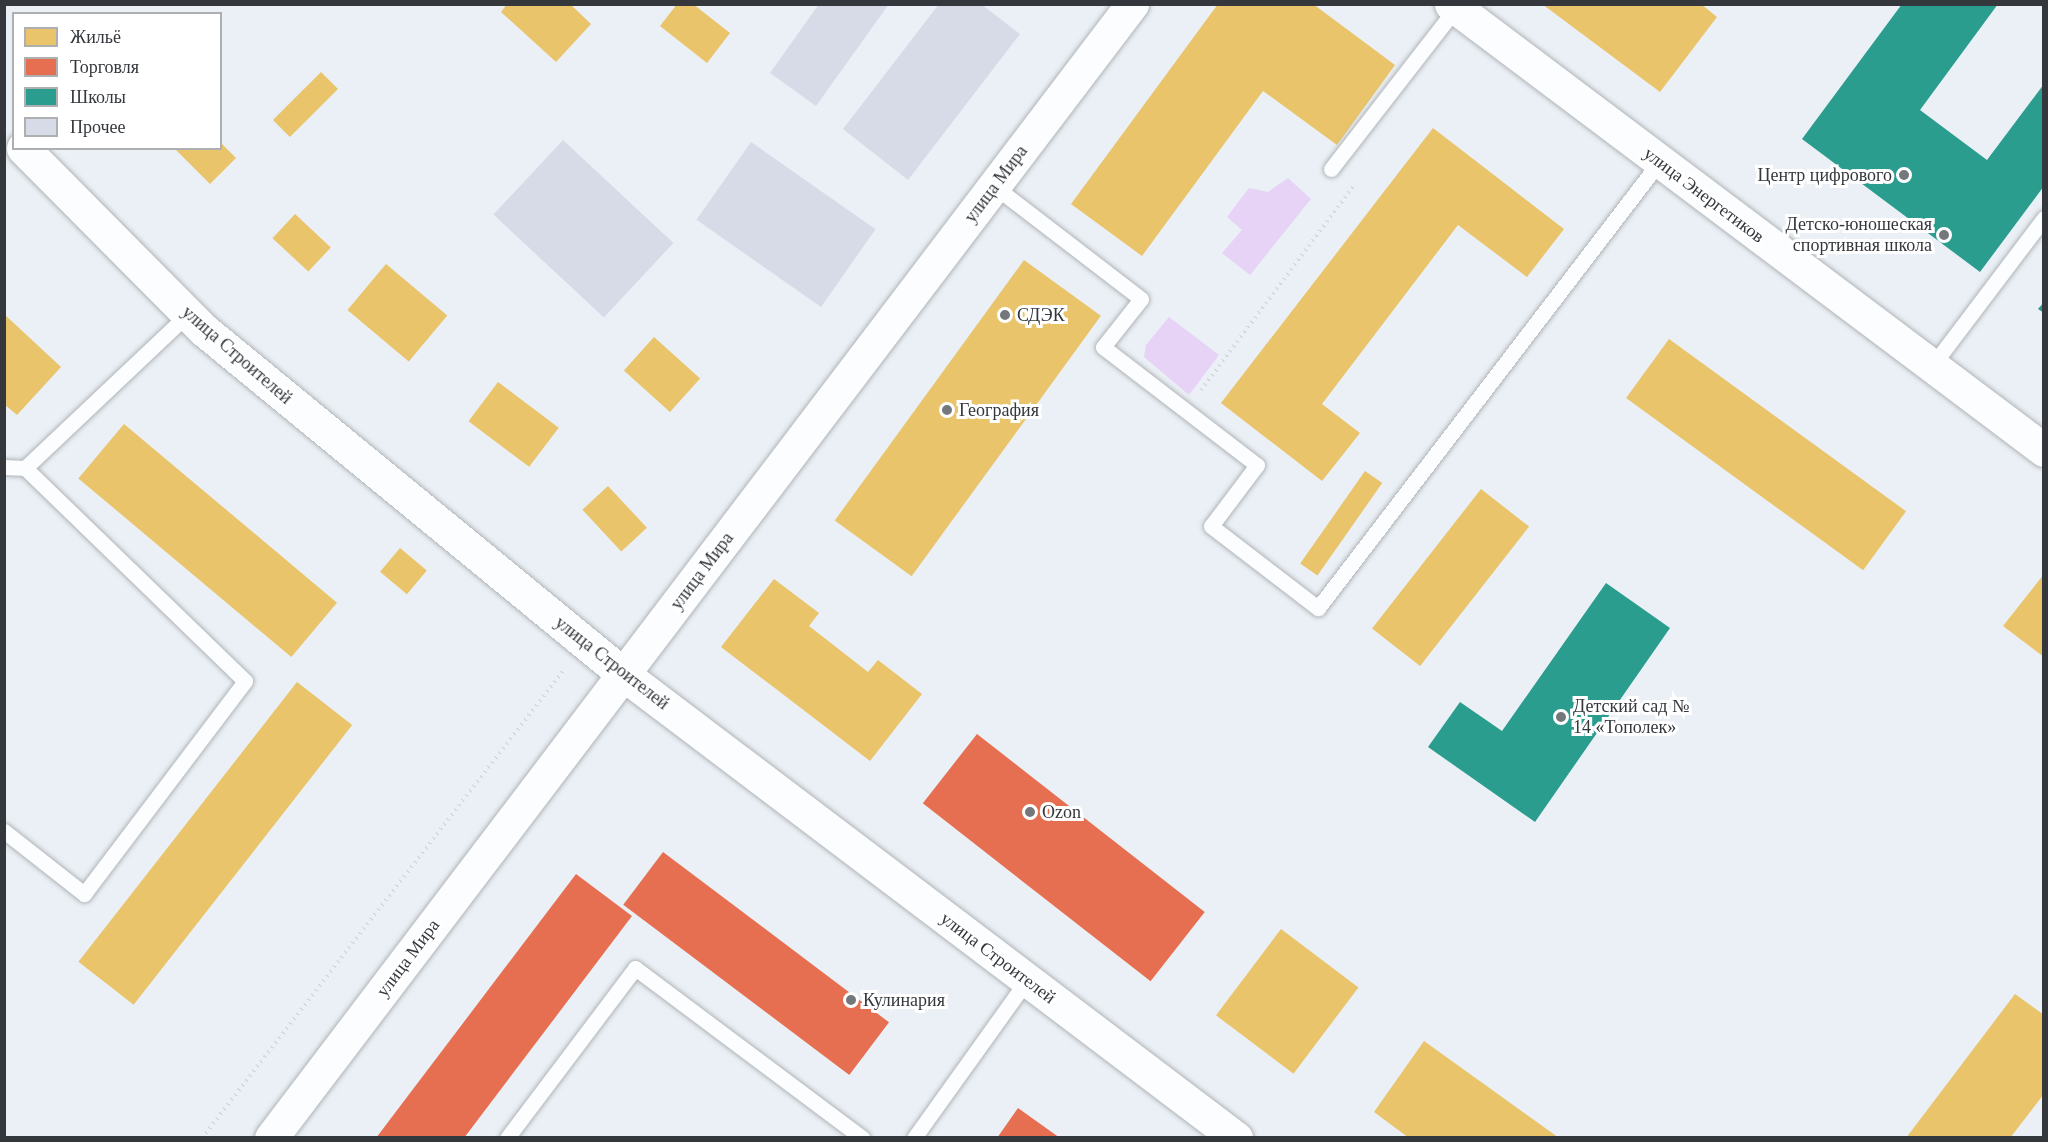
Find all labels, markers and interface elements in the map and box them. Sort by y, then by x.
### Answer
legend [12,12,222,150]
text: Жильё [70,27,121,47]
text: Торговля [70,57,139,77]
text: Школы [70,87,126,107]
text: Прочее [70,117,126,137]
street label: улица Мира [960,141,1032,227]
street label: улица Энергетиков [1639,143,1769,247]
place label: Центр цифрового [1758,164,1892,186]
marker: Центр цифрового [1897,168,1911,182]
place label: Детско-юношеская спортивная школа [1786,214,1932,256]
marker: Детско-юношеская спортивная школа [1937,228,1951,242]
street label: улица Строителей [178,301,296,409]
place label: СДЭК [1017,304,1065,326]
marker: СДЭК [998,308,1012,322]
place label: География [959,399,1039,421]
marker: География [940,403,954,417]
street label: улица Мира [666,528,738,614]
street label: улица Строителей [551,612,673,714]
place label: Детский сад № 14 «Тополек» [1573,696,1689,738]
marker: Детский сад № 14 «Тополек» [1554,710,1568,724]
place label: Ozon [1042,801,1081,823]
marker: Ozon [1023,805,1037,819]
street label: улица Строителей [936,908,1060,1008]
street label: улица Мира [372,915,444,1001]
place label: Кулинария [863,989,945,1011]
marker: Кулинария [844,993,858,1007]

